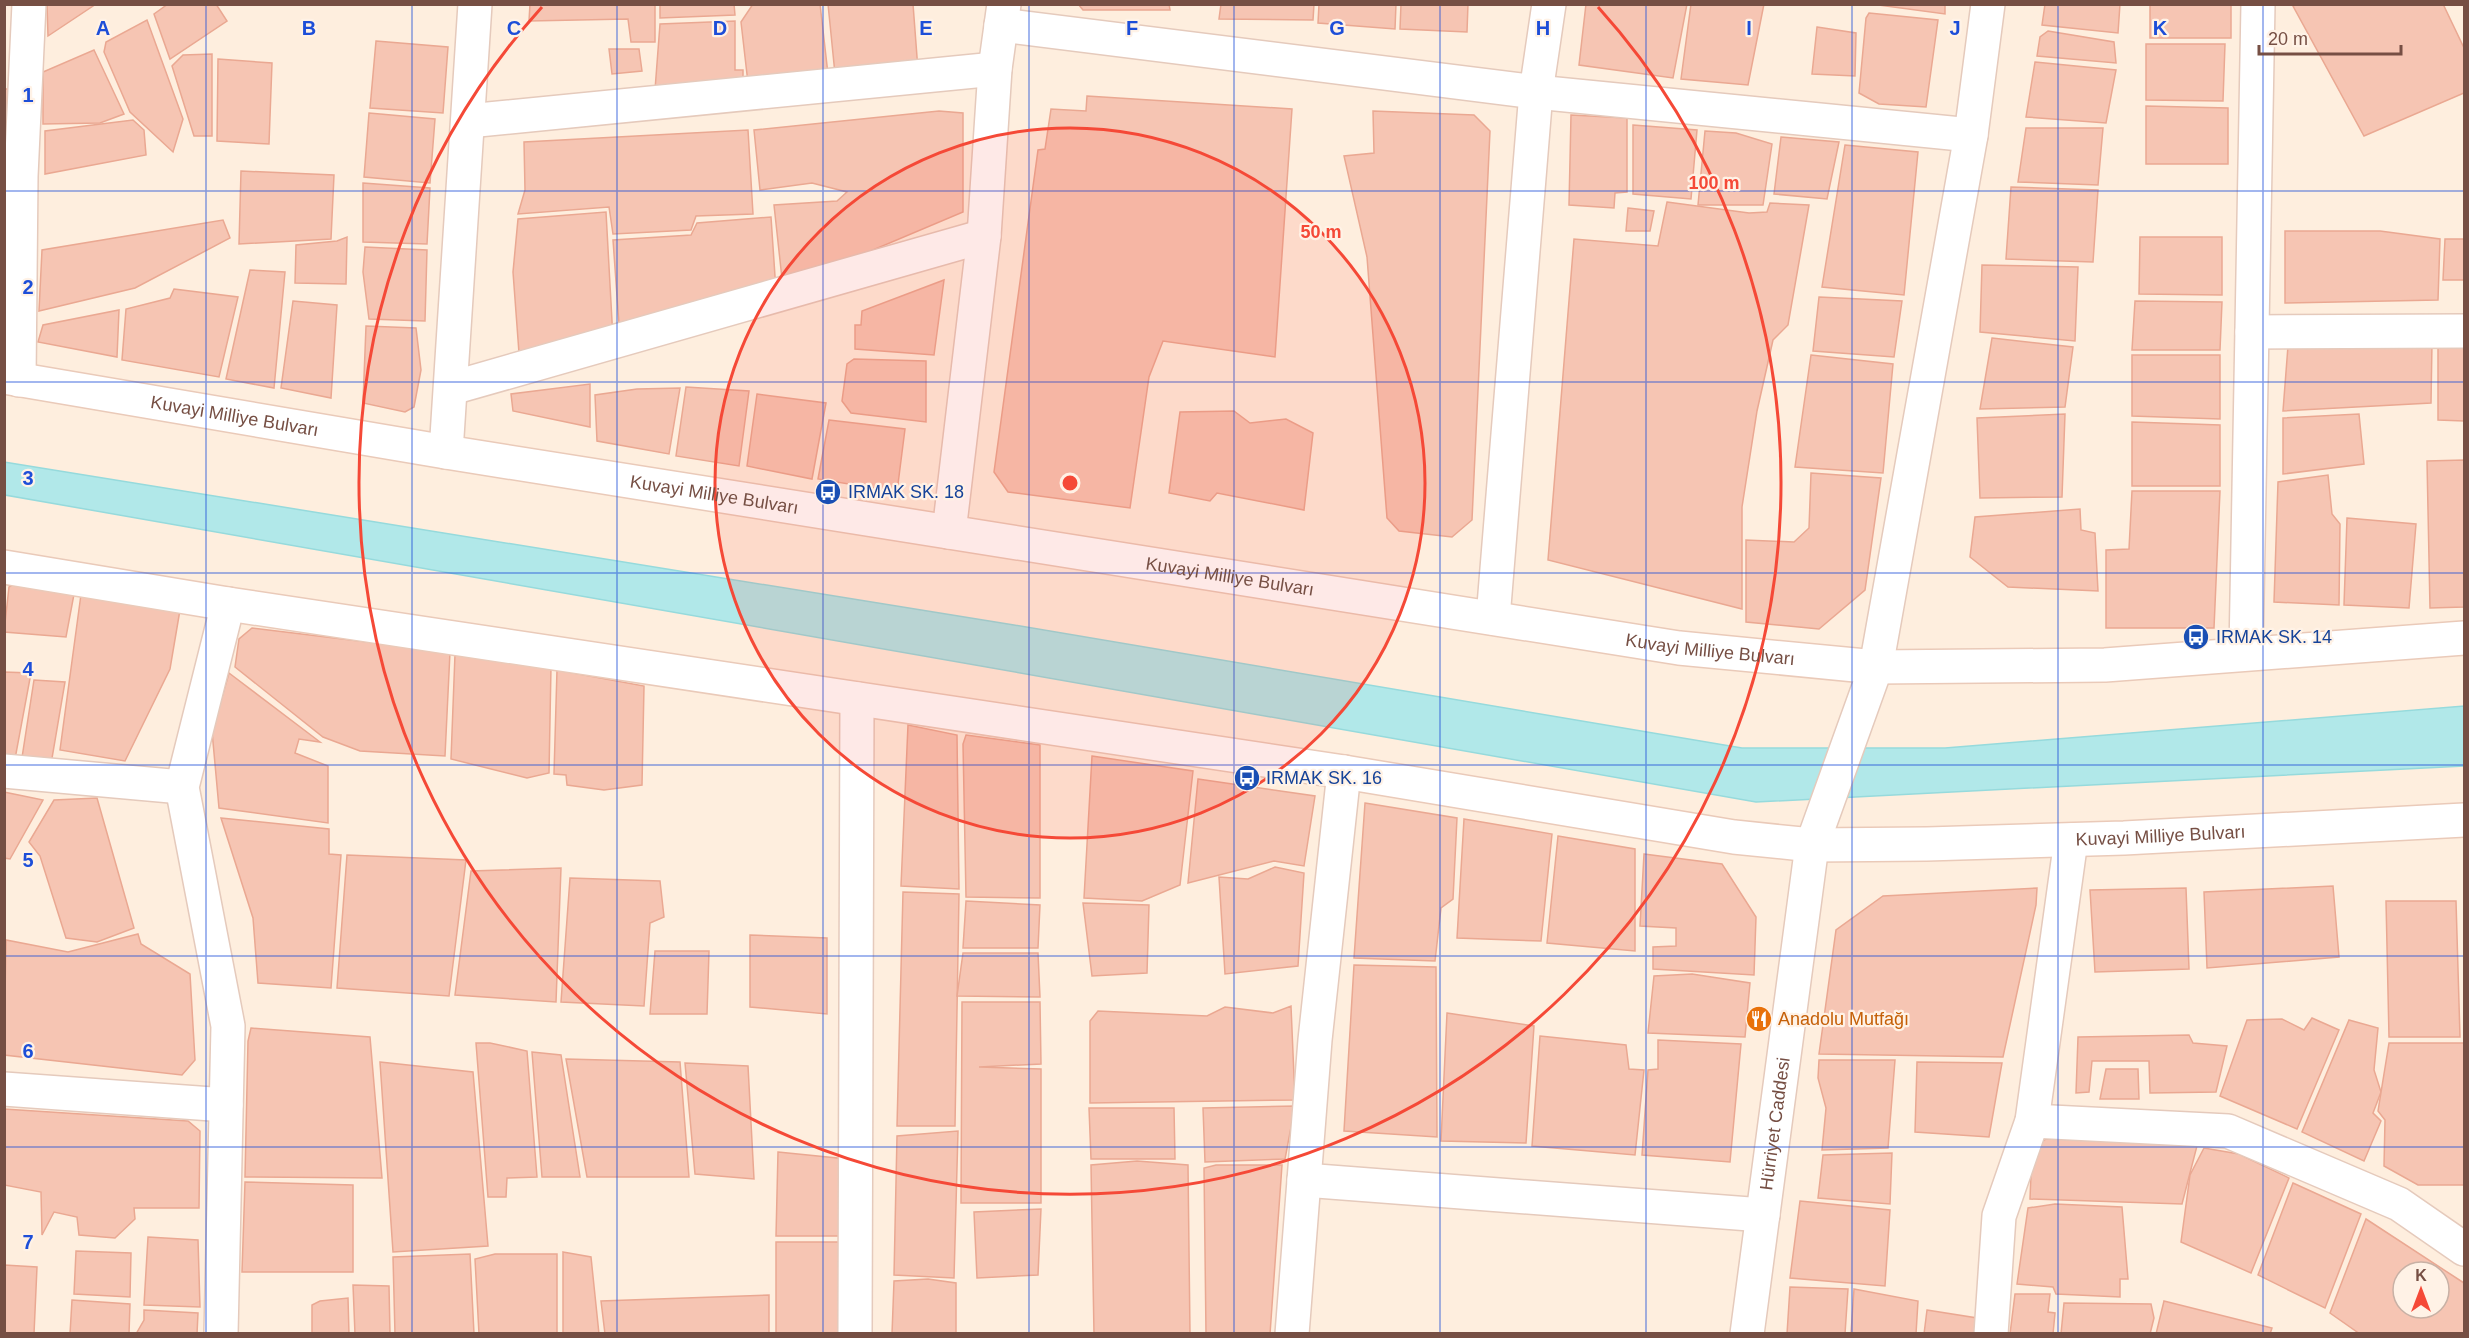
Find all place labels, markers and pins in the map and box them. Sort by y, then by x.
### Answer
centre of rings [1060,473,1080,493]
bus stop icon: IRMAK SK. 18 [813,477,843,507]
place label: IRMAK SK. 18 [848,482,964,502]
bus stop icon: IRMAK SK. 14 [2181,622,2211,652]
place label: IRMAK SK. 14 [2216,627,2332,647]
bus stop icon: IRMAK SK. 16 [1232,763,1262,793]
place label: IRMAK SK. 16 [1266,768,1382,788]
restaurant icon: Anadolu Mutfağı [1744,1004,1774,1034]
place label: Anadolu Mutfağı [1778,1009,1909,1029]

